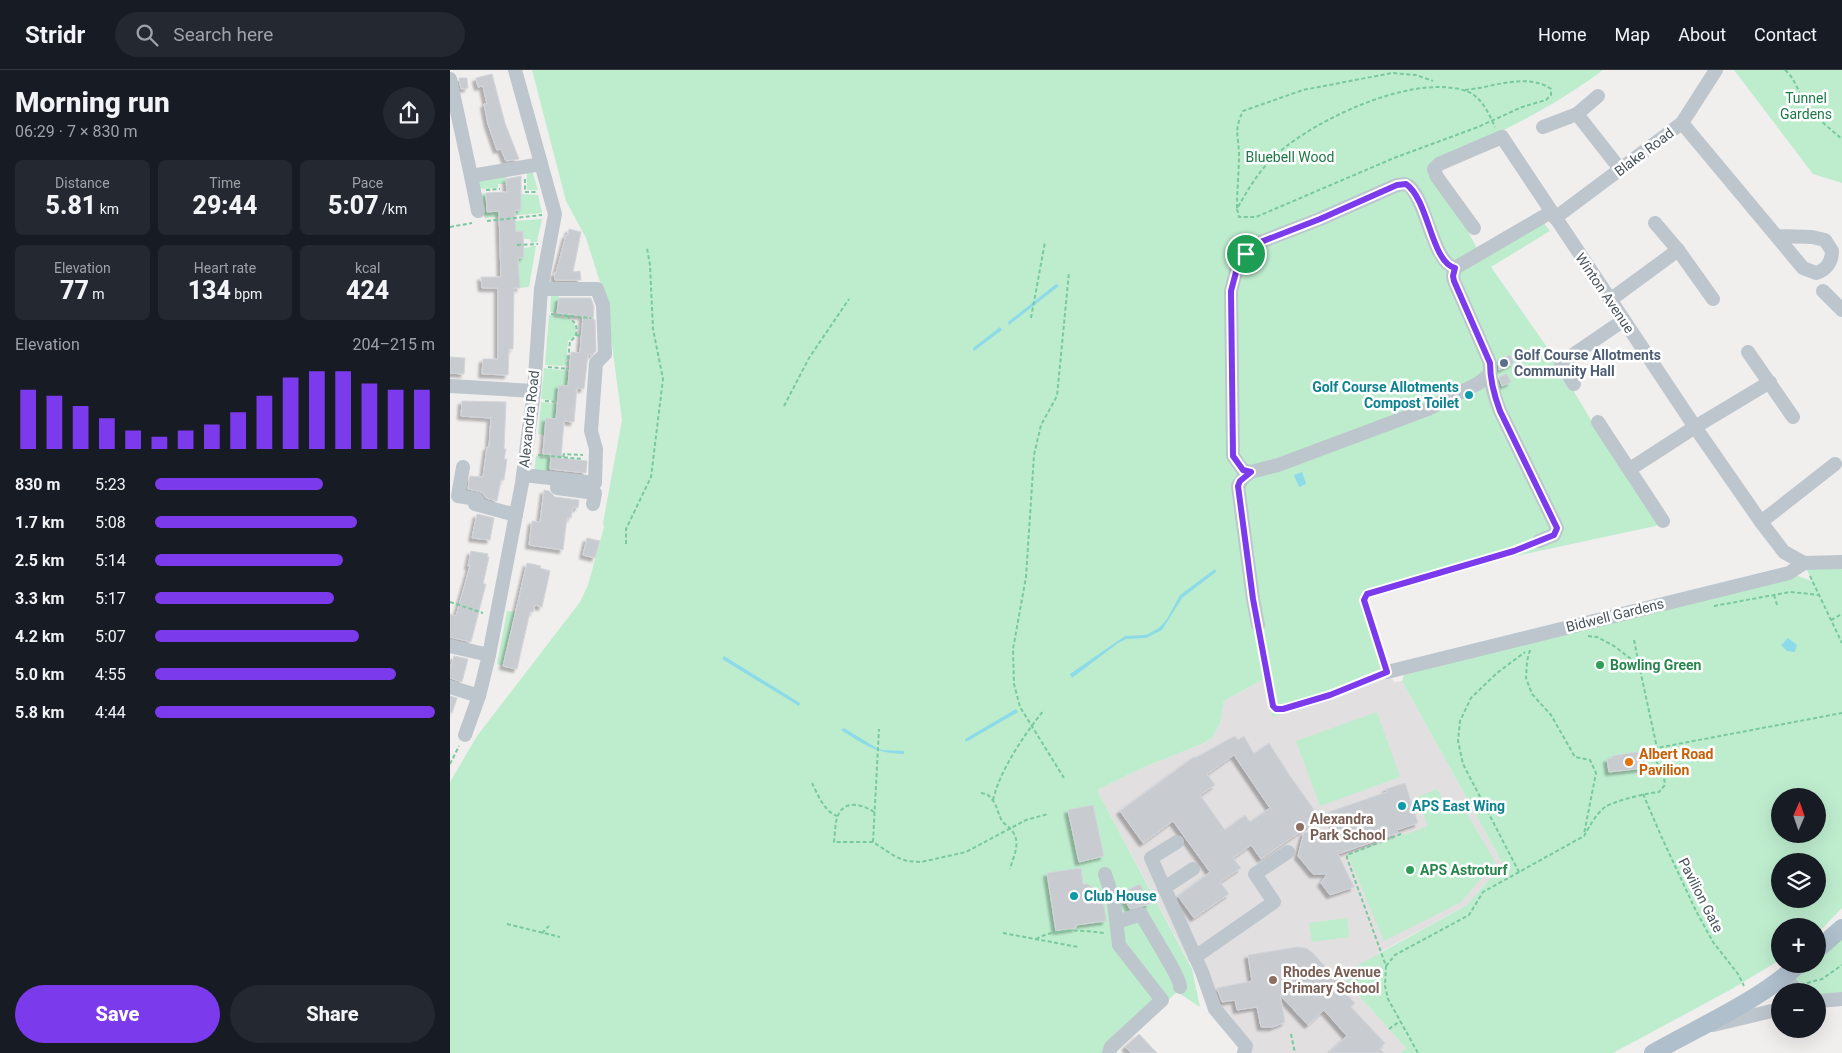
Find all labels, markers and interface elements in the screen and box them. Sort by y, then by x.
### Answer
search box [115,12,465,57]
text: Stridr [25,21,85,49]
icon: search [133,21,161,49]
text: Search here [173,23,273,46]
text: Home [1538,24,1587,45]
text: Map [1615,24,1650,45]
text: About [1678,24,1726,45]
text: Contact [1754,24,1817,45]
text: Morning run [15,86,170,119]
button: share [383,87,435,139]
park label: Tunnel Gardens [1780,90,1832,122]
text: 06:29 · 7 × 830 m [15,122,137,141]
street label: Blake Road [1611,125,1677,179]
park label: Bluebell Wood [1246,149,1334,165]
text: Distance [55,175,110,191]
text: Time [209,175,241,191]
text: Pace [352,175,383,191]
text: 5.81 [46,191,96,220]
text: 29:44 [193,191,257,220]
text: 5:07 [328,191,379,220]
text: km [96,201,119,217]
text: /km [379,201,407,217]
pin [1225,233,1267,275]
icon: arrive [1232,240,1260,268]
street label: Winton Avenue [1572,250,1638,336]
text: Elevation [54,260,111,276]
text: Heart rate [194,260,256,276]
text: kcal [355,260,380,276]
text: 77 [60,276,89,305]
text: 134 [188,276,231,305]
text: 424 [346,276,389,305]
text: m [89,286,105,302]
text: bpm [231,286,262,302]
text: Elevation [15,335,80,354]
text: 204–215 m [353,335,435,354]
place label: Golf Course Allotments Community Hall [1514,347,1661,379]
marker: Golf Course Allotments Community Hall [1498,357,1510,369]
street label: Alexandra Road [516,370,542,468]
place label: Golf Course Allotments Compost Toilet [1312,379,1459,411]
marker: Golf Course Allotments Compost Toilet [1463,389,1475,401]
text: 830 m [15,475,60,494]
text: 5:23 [95,475,126,494]
text: 1.7 km [15,513,64,532]
text: 5:08 [95,513,126,532]
text: 2.5 km [15,551,64,570]
text: 5:14 [95,551,126,570]
text: 3.3 km [15,589,64,608]
text: 5:17 [95,589,126,608]
street label: Bidwell Gardens [1564,595,1666,635]
text: 4.2 km [15,627,64,646]
text: 5:07 [95,627,126,646]
place label: Bowling Green [1610,657,1702,673]
marker: Bowling Green [1594,659,1606,671]
text: 5.0 km [15,665,64,684]
text: 4:55 [95,665,126,684]
text: 5.8 km [15,703,64,722]
text: 4:44 [95,703,126,722]
place label: Albert Road Pavilion [1639,746,1714,778]
marker: Albert Road Pavilion [1623,756,1635,768]
north arrow [1771,788,1826,842]
map controls [1771,788,1826,1038]
place label: APS East Wing [1412,798,1505,814]
marker: APS East Wing [1396,800,1408,812]
place label: Alexandra Park School [1310,811,1386,843]
marker: Alexandra Park School [1294,821,1306,833]
button: layers [1771,853,1826,908]
street label: Pavilion Gate [1675,855,1727,935]
place label: APS Astroturf [1420,862,1509,878]
marker: APS Astroturf [1404,864,1416,876]
place label: Club House [1084,888,1157,904]
marker: Club House [1068,890,1080,902]
button: + [1771,918,1826,973]
place label: Rhodes Avenue Primary School [1283,964,1381,996]
marker: Rhodes Avenue Primary School [1267,974,1279,986]
button: − [1771,983,1826,1038]
button: Save [15,985,220,1043]
button: Share [230,985,435,1043]

